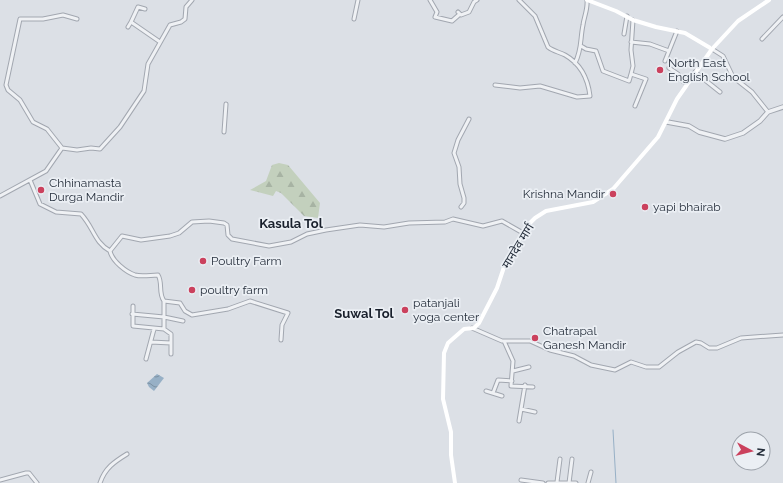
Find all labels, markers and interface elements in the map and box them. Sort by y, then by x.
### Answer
place label: North East English School [668,56,751,84]
marker: North East English School [655,65,665,75]
place label: Chhinamasta Durga Mandir [49,176,125,204]
marker: Chhinamasta Durga Mandir [36,185,46,195]
place label: Krishna Mandir [523,187,606,201]
marker: Krishna Mandir [608,189,618,199]
place label: yapi bhairab [653,200,721,214]
marker: yapi bhairab [640,202,650,212]
district label: Kasula Tol [259,216,324,231]
street label: मानदेव मार्ग [498,220,537,271]
place label: Poultry Farm [211,254,281,268]
marker: Poultry Farm [198,256,208,266]
place label: poultry farm [200,283,268,297]
marker: poultry farm [187,285,197,295]
place label: patanjali yoga center [413,296,480,324]
marker: patanjali yoga center [400,305,410,315]
district label: Suwal Tol [334,306,395,321]
place label: Chatrapal Ganesh Mandir [543,324,627,352]
marker: Chatrapal Ganesh Mandir [530,333,540,343]
north arrow [731,431,771,471]
text: N [753,447,767,457]

